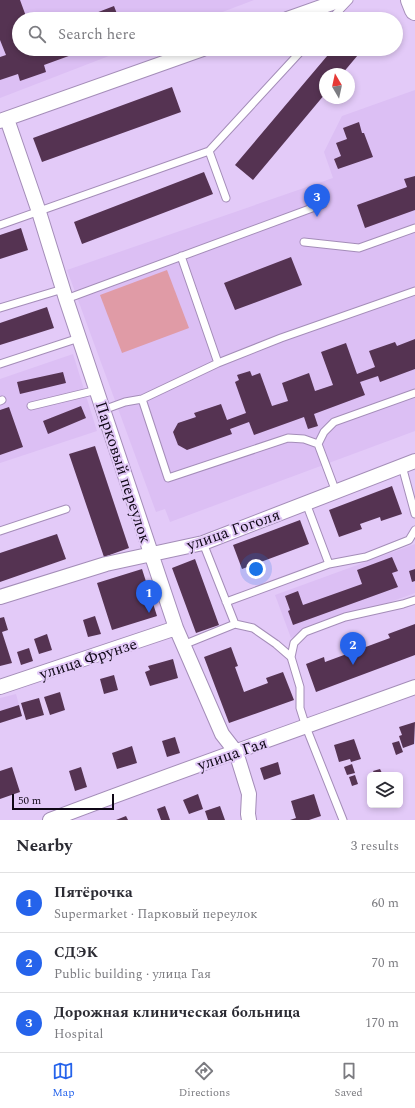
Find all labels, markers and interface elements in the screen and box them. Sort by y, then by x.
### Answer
search box [12,12,403,56]
icon: search [26,23,48,45]
text: Search here [58,23,136,46]
north arrow [319,68,355,104]
pin: 3 [304,184,330,217]
street label: Парковый переулок [89,398,157,546]
street label: улица Гоголя [182,503,283,557]
your location [246,559,266,579]
pin: 1 [136,580,162,613]
street label: улица Фрунзе [35,632,140,686]
pin: 2 [340,632,366,665]
street label: улица Гая [193,731,270,777]
map controls [367,772,403,808]
button: layers [367,772,403,808]
scale bar [12,792,114,811]
text: 50 m [18,792,41,809]
text: Nearby [16,833,72,859]
text: 3 results [351,836,399,856]
text: Пятёрочка [54,881,133,904]
text: 1 [25,893,33,913]
text: 60 m [372,893,399,913]
text: Supermarket · Парковый переулок [54,904,257,924]
text: СДЭК [54,941,98,964]
text: 2 [25,953,33,973]
text: 70 m [372,953,399,973]
text: Public building · улица Гая [54,964,211,984]
text: Дорожная клиническая больница [54,1001,300,1024]
text: 3 [25,1013,33,1033]
text: 170 m [365,1013,399,1033]
text: Hospital [54,1024,103,1044]
tab: Map [52,1060,74,1101]
tab: Directions [179,1060,230,1101]
tab: Saved [335,1060,363,1101]

